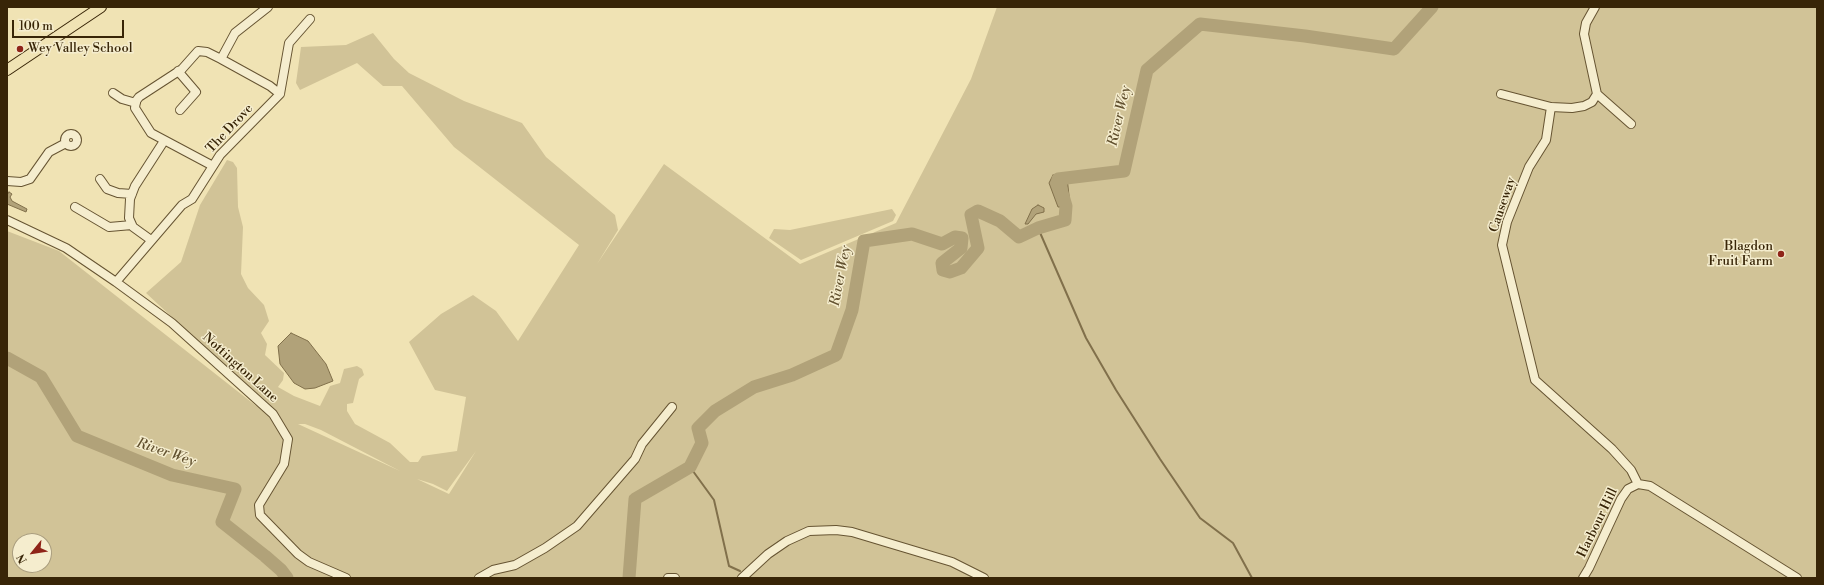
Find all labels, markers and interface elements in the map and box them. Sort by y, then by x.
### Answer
scale bar [14,12,126,38]
text: 100 m [19,19,53,34]
place label: Wey Valley School [28,41,133,57]
marker: Wey Valley School [15,44,25,54]
water label: River Wey [1105,84,1135,148]
street label: The Drove [203,101,257,157]
street label: Causeway [1486,176,1520,234]
place label: Blagdon Fruit Farm [1708,239,1773,270]
water label: River Wey [827,244,855,308]
marker: Blagdon Fruit Farm [1776,249,1786,259]
street label: Nottington Lane [199,330,281,406]
water label: River Wey [134,435,198,471]
street label: Harbour Hill [1574,486,1622,560]
north arrow [12,533,52,573]
text: N [14,551,31,566]

